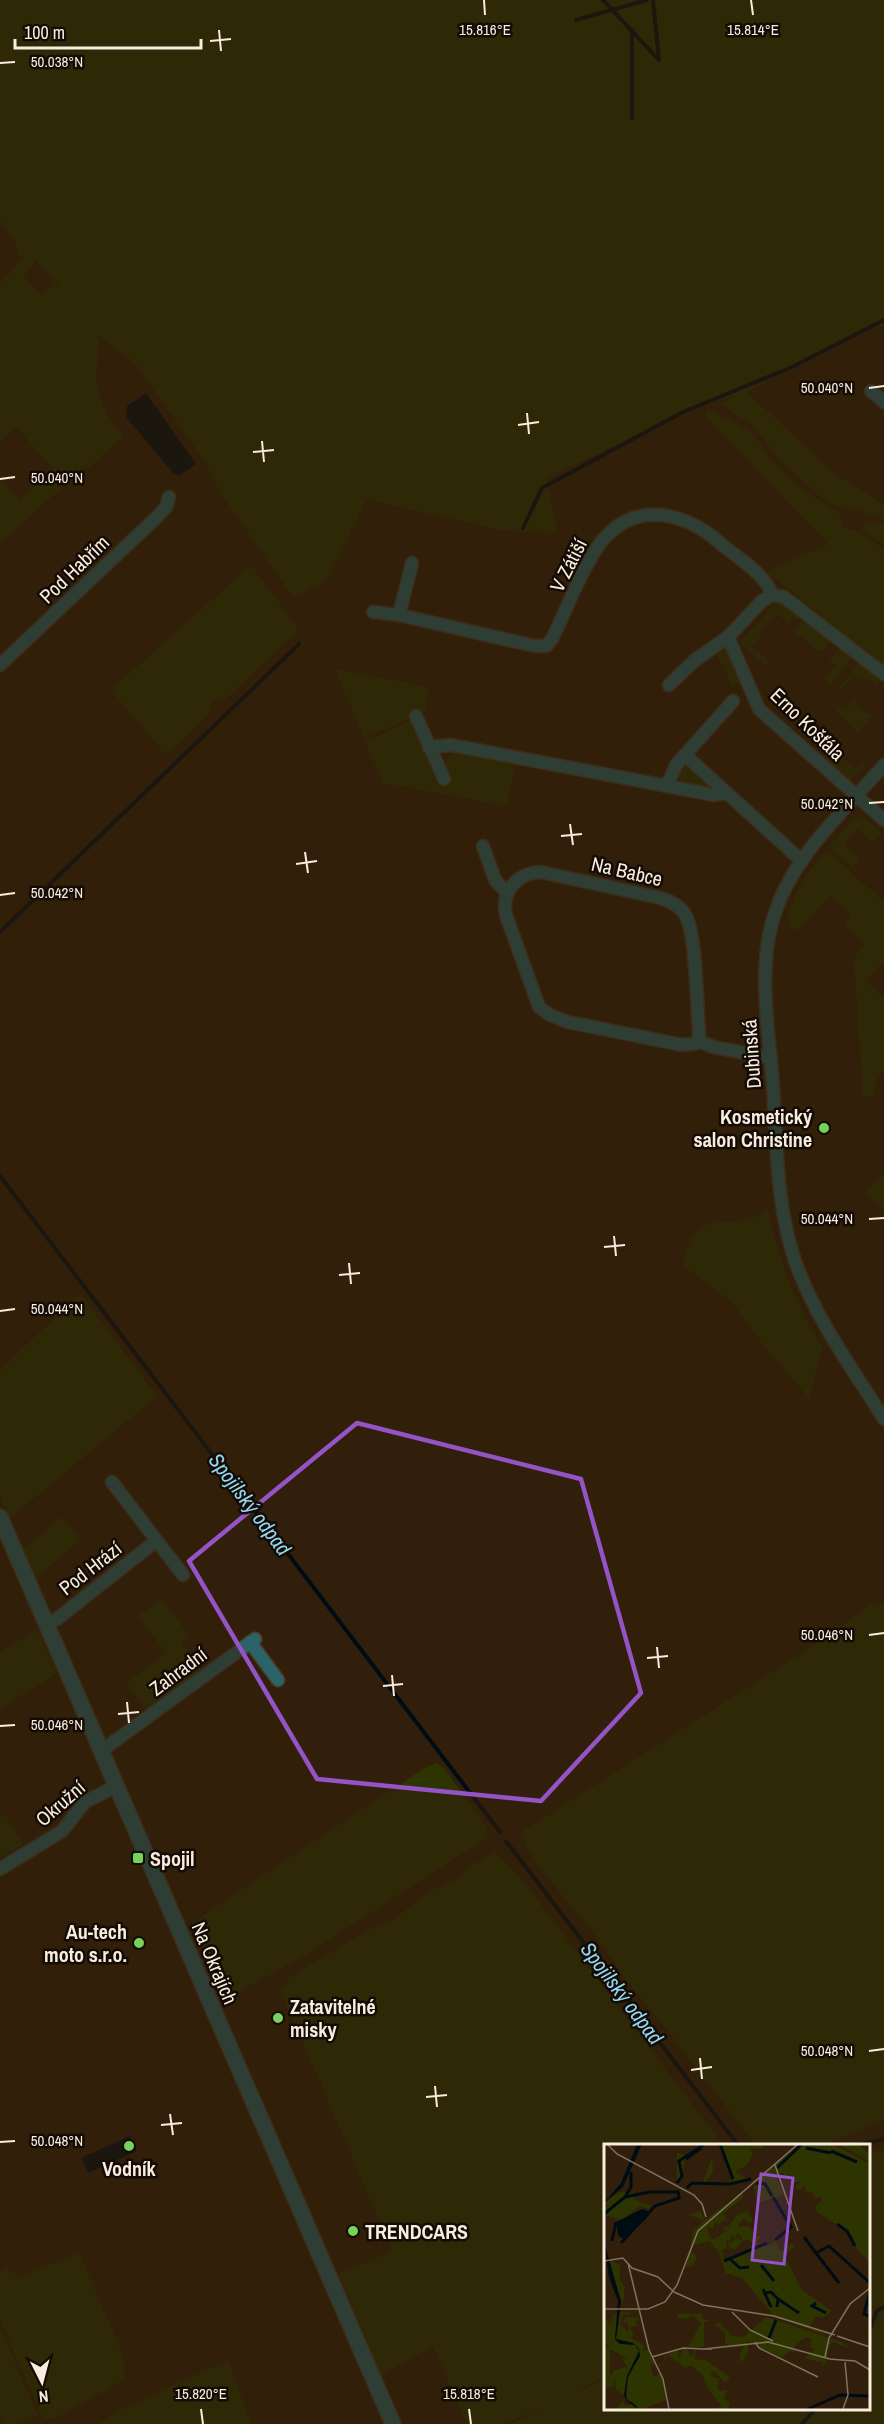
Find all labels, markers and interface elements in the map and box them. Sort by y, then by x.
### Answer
scale bar [15,12,201,50]
text: 15.816°E [459,19,511,40]
text: 15.814°E [727,19,779,40]
text: 100 m [24,20,65,45]
text: 50.038°N [31,51,83,72]
text: 50.040°N [801,377,853,398]
text: 50.040°N [31,467,83,488]
street label: Pod Habřím [33,529,115,609]
street label: V Zátiší [543,533,593,596]
street label: Erno Košťála [765,682,851,766]
text: 50.042°N [801,793,853,814]
street label: Na Babce [589,850,665,892]
text: 50.042°N [31,882,83,903]
street label: Dubinská [735,1019,767,1089]
place label: Kosmetický salon Christine [694,1103,813,1153]
marker: Kosmetický salon Christine [817,1121,831,1135]
text: 50.044°N [801,1208,853,1229]
text: 50.044°N [31,1298,83,1319]
water label: Spojilský odpad [202,1447,298,1562]
street label: Pod Hrází [53,1535,127,1601]
text: 50.046°N [801,1624,853,1645]
street label: Zahradní [144,1640,213,1702]
text: 50.046°N [31,1714,83,1735]
street label: Okružní [29,1774,91,1832]
place label: Spojil [150,1845,195,1872]
marker: Spojil [131,1851,145,1865]
place label: Au-tech moto s.r.o. [44,1918,127,1968]
street label: Na Okrajích [186,1918,244,2008]
marker: Au-tech moto s.r.o. [132,1936,146,1950]
water label: Spojilský odpad [574,1936,670,2051]
place label: Zatavitelné misky [290,1993,376,2043]
marker: Zatavitelné misky [271,2011,285,2025]
text: 50.048°N [801,2040,853,2061]
text: 50.048°N [31,2130,83,2151]
marker: Vodník [122,2139,136,2153]
inset map [604,2144,869,2409]
place label: Vodník [102,2155,157,2182]
place label: TRENDCARS [365,2218,468,2245]
marker: TRENDCARS [346,2224,360,2238]
north arrow [12,2352,72,2412]
text: 15.820°E [175,2383,227,2404]
text: 15.818°E [443,2383,495,2404]
text: N [38,2385,49,2408]

